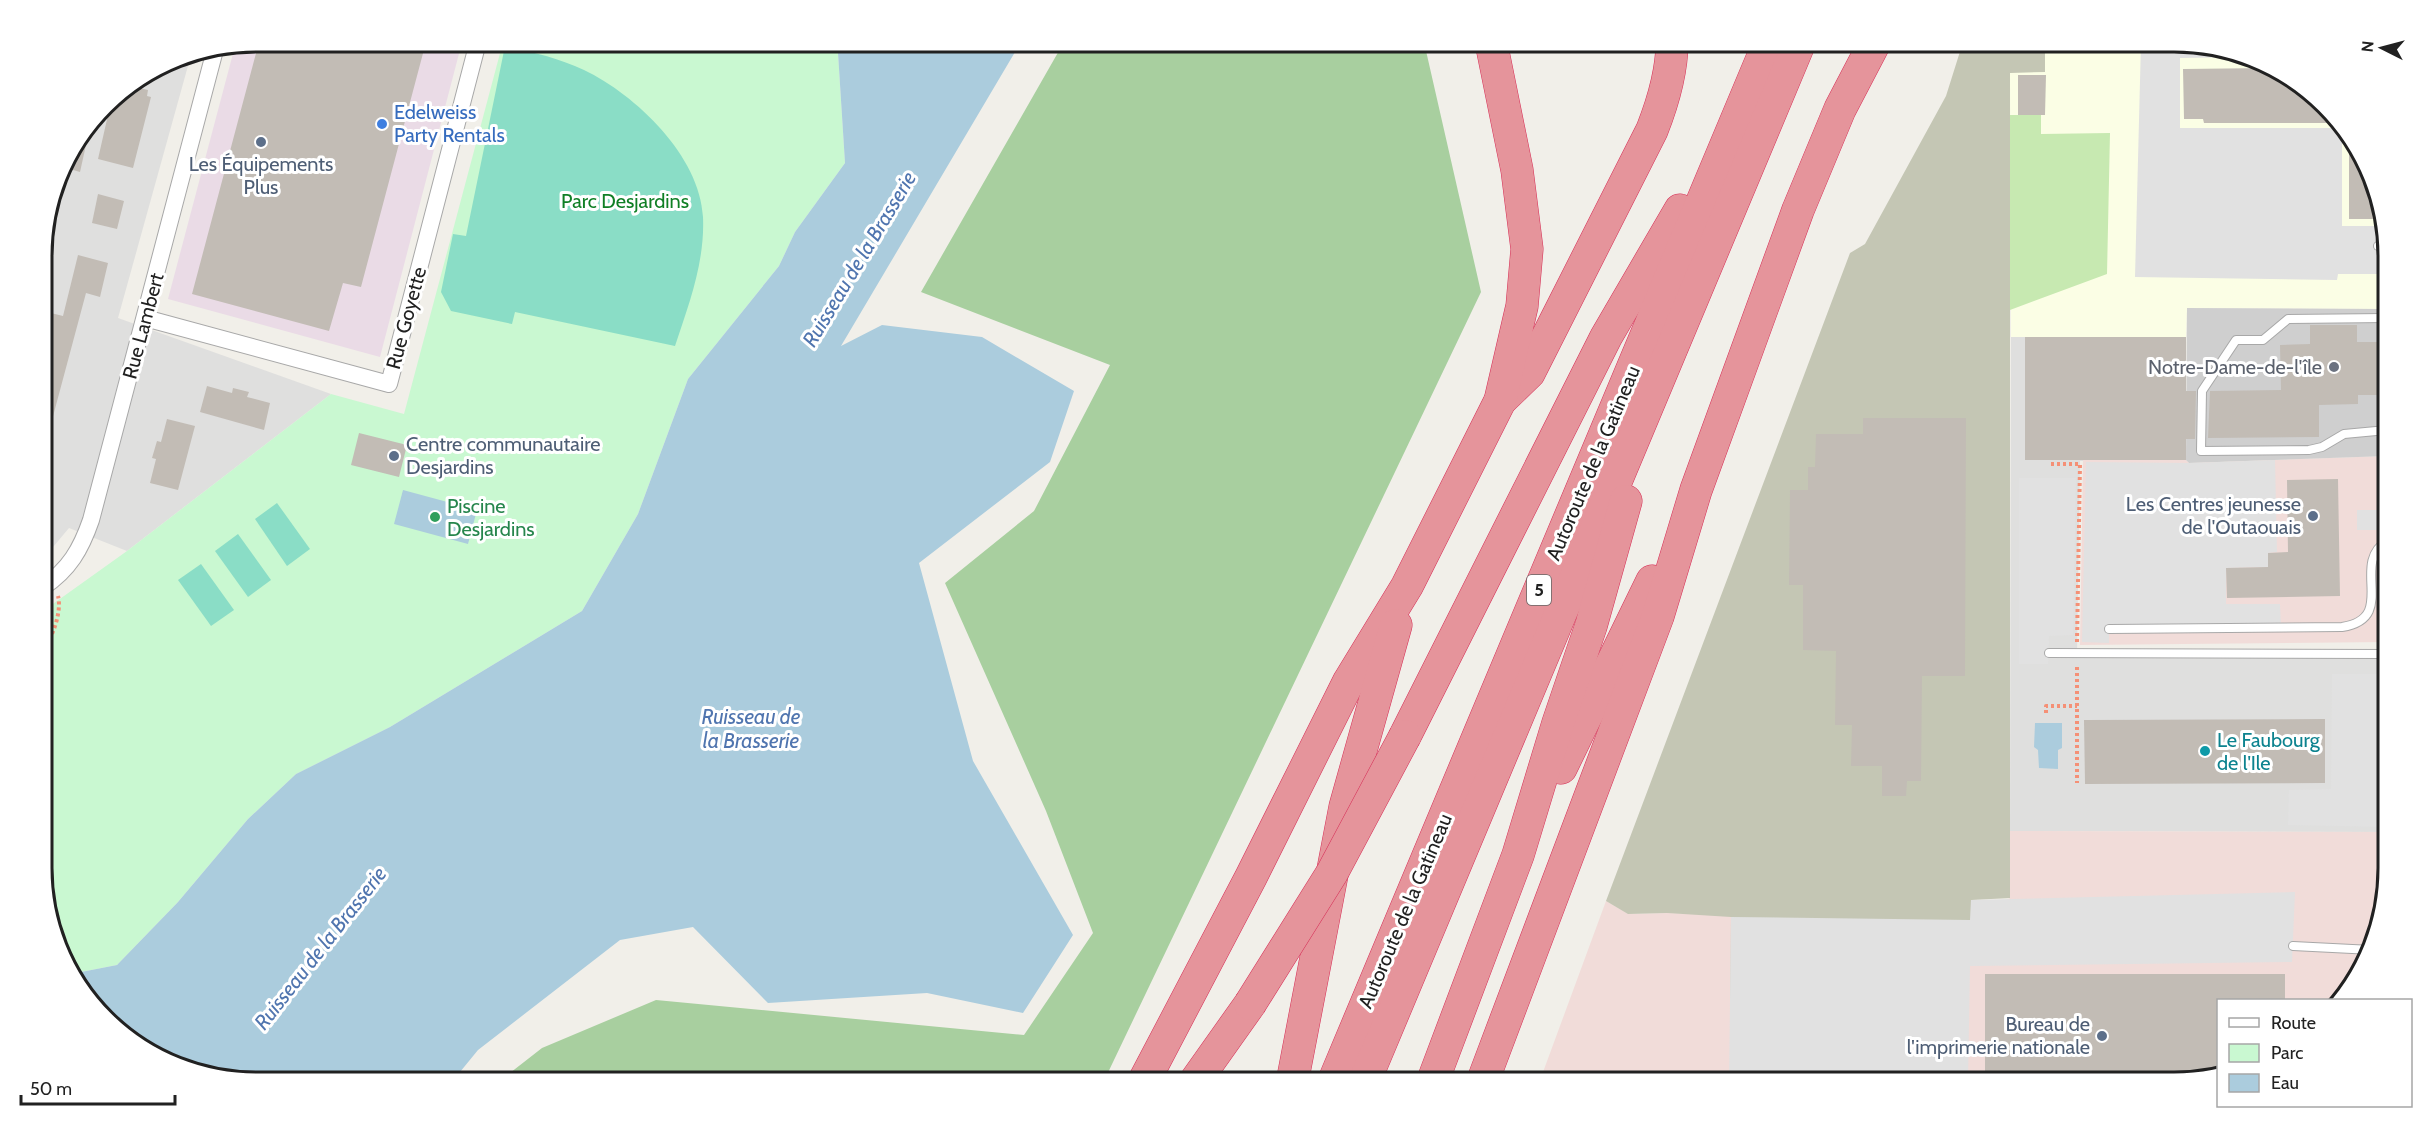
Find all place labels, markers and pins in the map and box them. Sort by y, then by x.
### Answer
place label: Edelweiss Party Rentals [394,100,505,147]
marker: Edelweiss Party Rentals [375,117,389,131]
marker: Les Équipements Plus [254,135,268,149]
place label: Les Équipements Plus [189,152,333,199]
place label: Notre-Dame-de-l'île [2148,355,2322,379]
marker: Notre-Dame-de-l'île [2327,360,2341,374]
place label: Centre communautaire Desjardins [406,432,600,479]
marker: Centre communautaire Desjardins [387,449,401,463]
place label: Les Centres jeunesse de l'Outaouais [2126,492,2301,539]
place label: Piscine Desjardins [447,494,535,541]
marker: Les Centres jeunesse de l'Outaouais [2306,509,2320,523]
marker: Piscine Desjardins [428,510,442,524]
place label: Le Faubourg de l'Ile [2217,728,2321,775]
marker: Le Faubourg de l'Ile [2198,744,2212,758]
place label: Bureau de l'imprimerie nationale [1907,1012,2090,1059]
marker: Bureau de l'imprimerie nationale [2095,1029,2109,1043]

